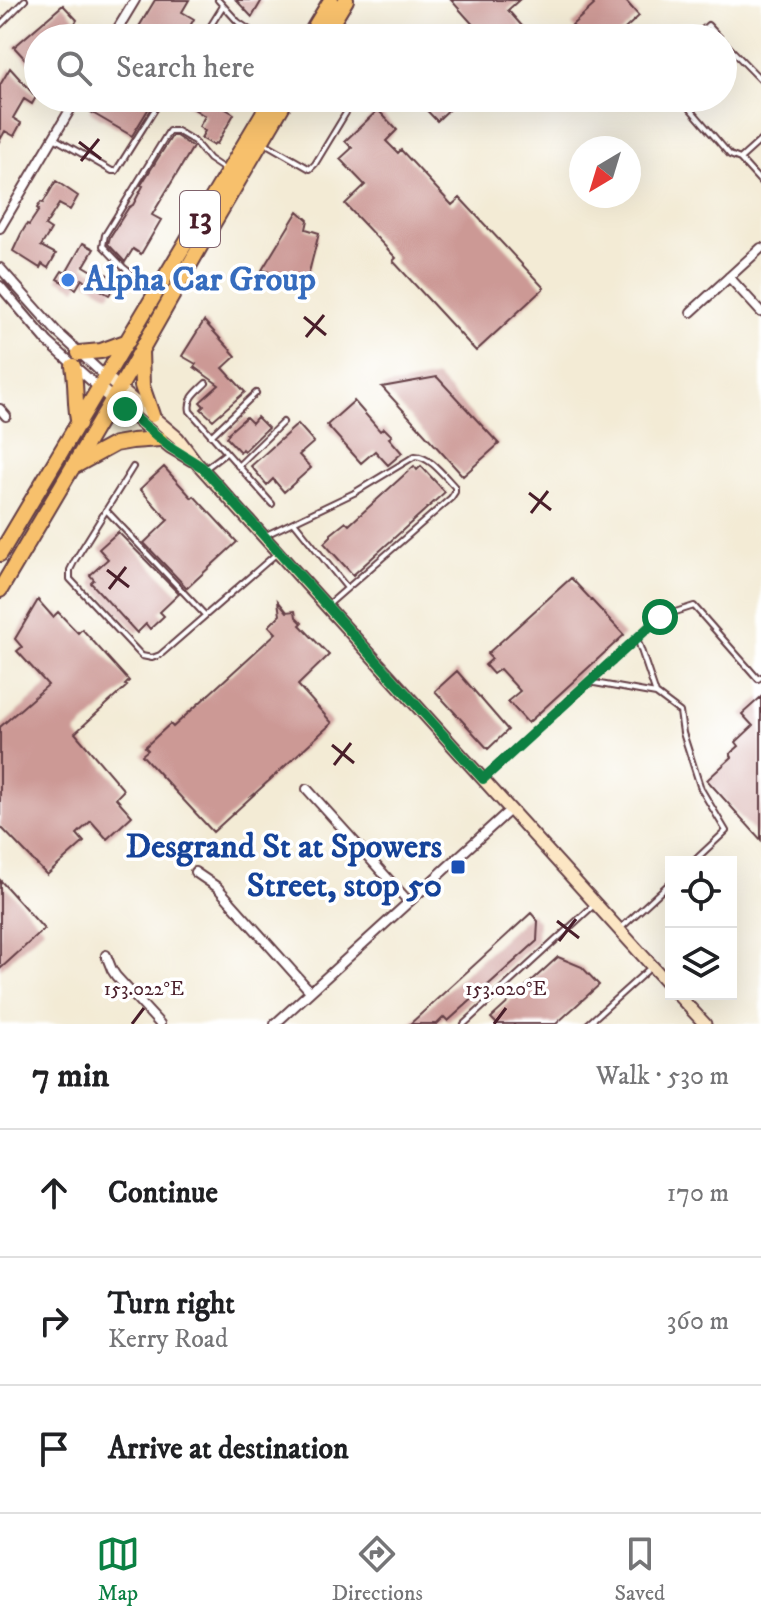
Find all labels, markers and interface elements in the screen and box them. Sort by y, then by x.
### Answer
search box [24,24,737,112]
icon: search [52,46,96,90]
text: Search here [116,50,255,87]
north arrow [569,136,641,208]
road number: 13 [180,191,220,247]
place label: Alpha Car Group [83,259,316,301]
marker: Alpha Car Group [59,271,77,289]
route end [107,391,143,427]
route start [642,599,678,635]
place label: Desgrand St at Spowers Street, stop 50 [126,826,442,907]
map controls [665,856,737,1000]
button: locate [665,856,737,928]
marker: Desgrand St at Spowers Street, stop 50 [449,858,467,876]
button: layers [665,928,737,1000]
text: 153.022°E [104,977,184,1002]
text: 153.020°E [465,977,547,1002]
text: 7 min [32,1055,109,1097]
text: Walk · 530 m [596,1060,729,1093]
icon: ahead [32,1171,76,1215]
text: Continue [108,1175,218,1212]
text: 170 m [667,1177,729,1210]
text: Turn right [108,1286,235,1323]
icon: right [32,1299,76,1343]
text: 360 m [667,1305,729,1338]
text: Kerry Road [108,1323,228,1356]
icon: arrive [32,1427,76,1471]
text: Arrive at destination [108,1431,349,1468]
tab: Map [96,1532,140,1607]
tab: Directions [332,1532,423,1607]
tab: Saved [615,1532,665,1607]

